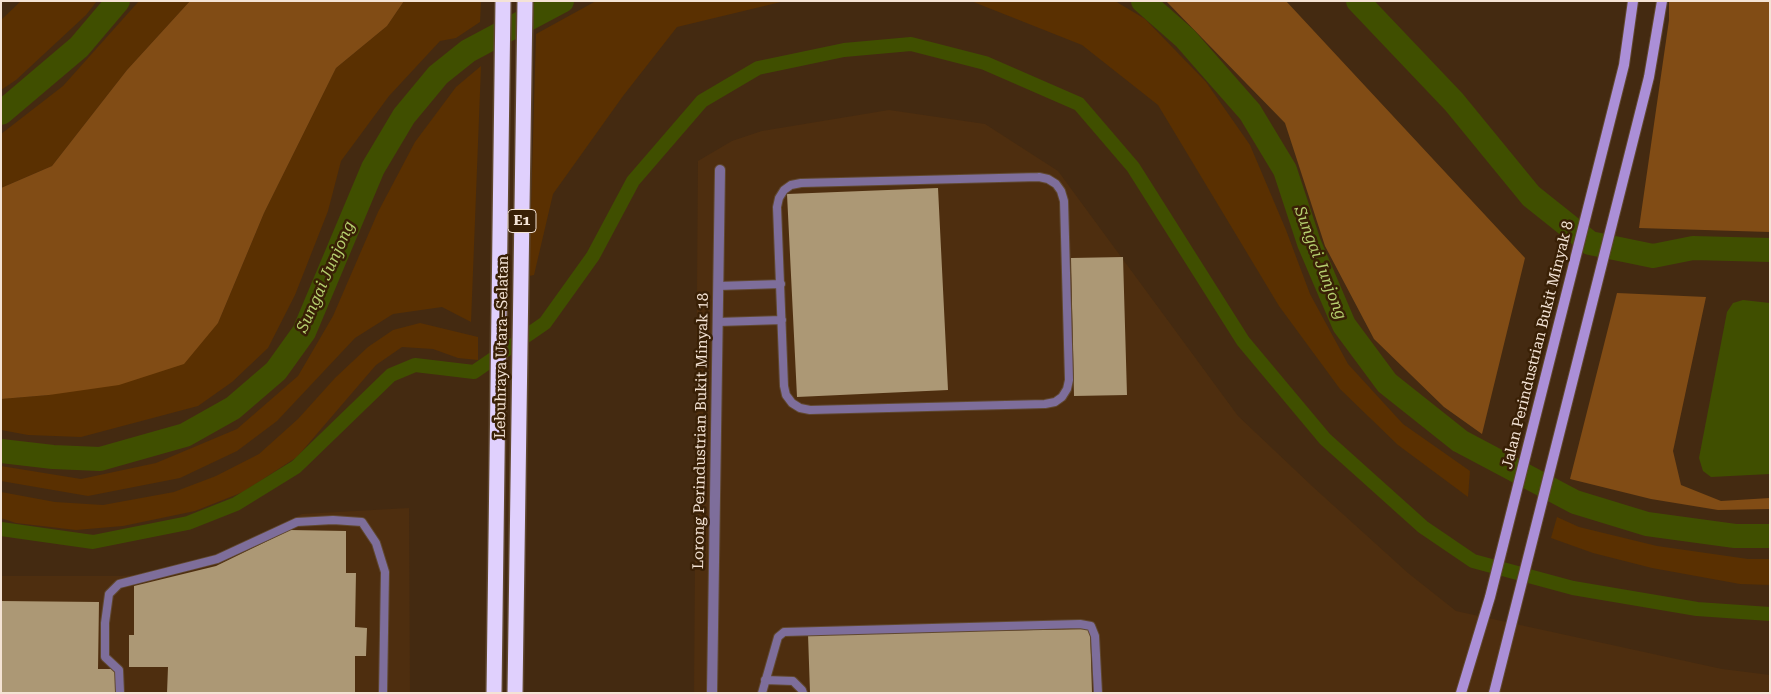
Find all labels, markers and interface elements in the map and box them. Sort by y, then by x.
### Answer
water label: Sungai Junjong [1290,204,1350,322]
road number: E1 [508,210,536,232]
water label: Sungai Junjong [293,218,359,336]
street label: Jalan Perindustrian Bukit Minyak 8 [1498,219,1578,471]
street label: Lebuhraya Utara–Selatan [491,255,513,439]
street label: Lorong Perindustrian Bukit Minyak 18 [690,293,712,569]

